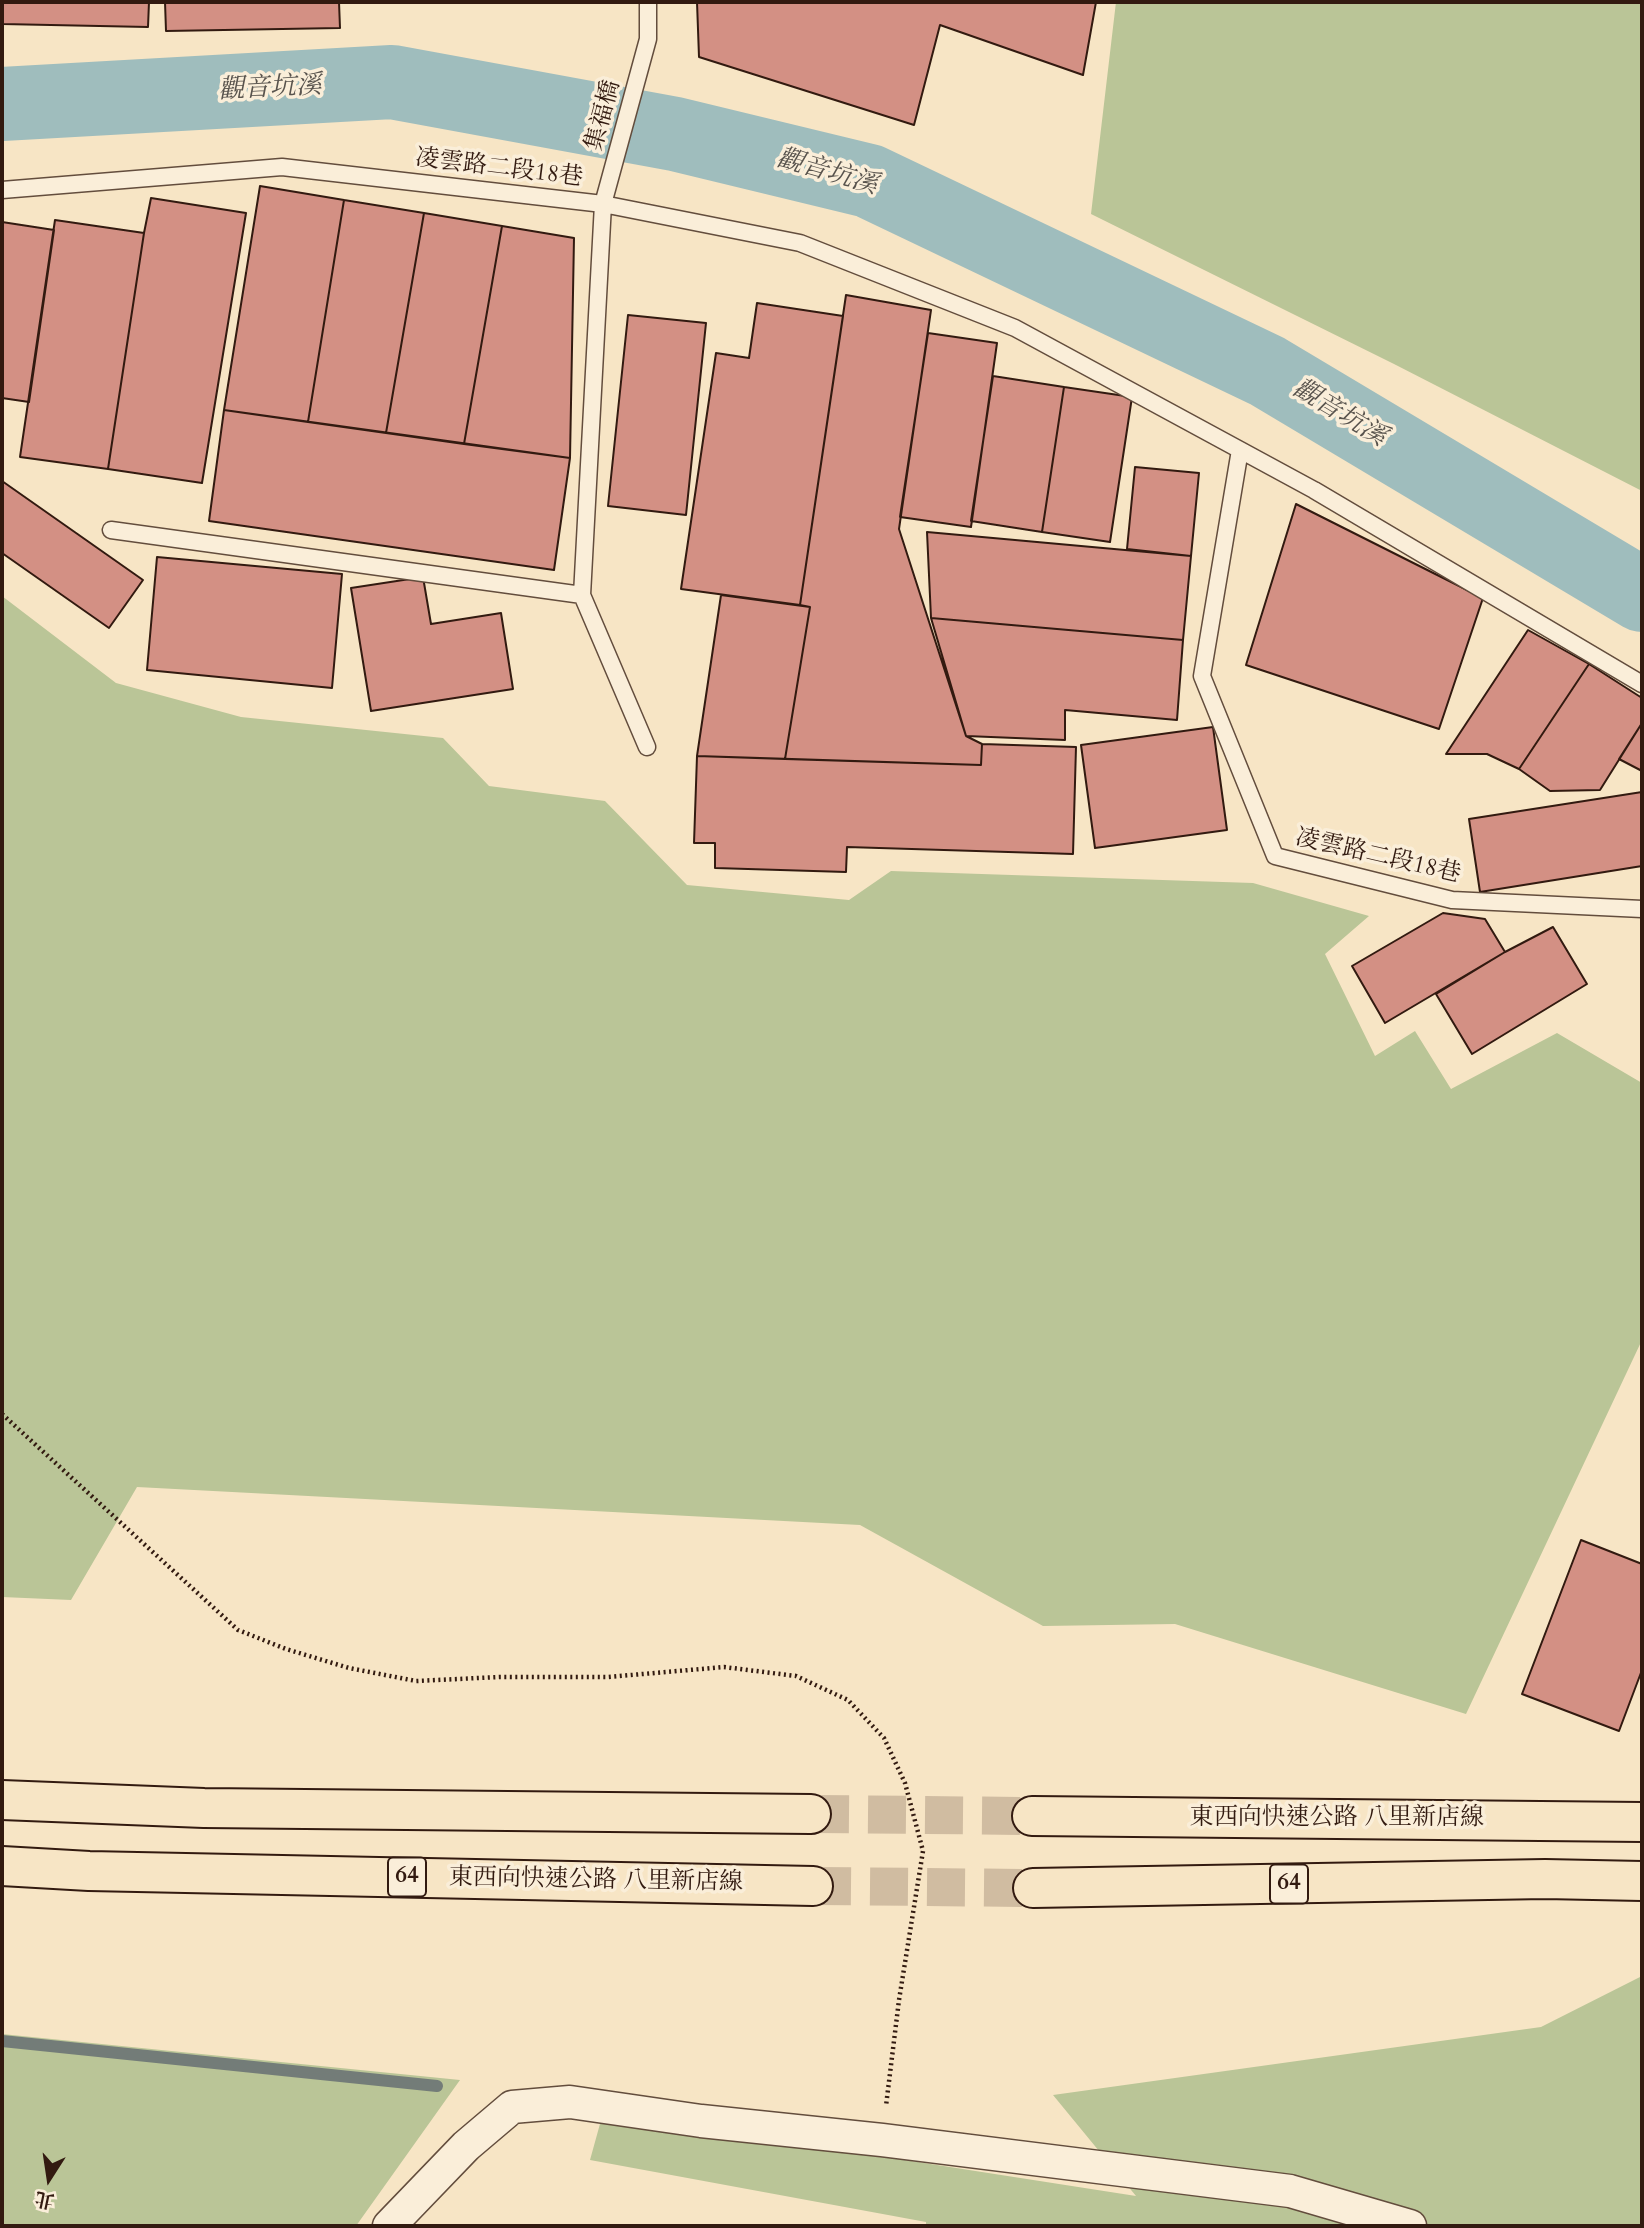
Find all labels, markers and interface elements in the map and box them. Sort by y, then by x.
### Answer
water label: 觀音坑溪 [217,71,323,107]
street label: 集福橋 [581,77,627,155]
street label: 凌雲路二段18巷 [414,144,584,194]
water label: 觀音坑溪 [773,144,881,202]
water label: 觀音坑溪 [1286,374,1392,454]
street label: 凌雲路二段18巷 [1293,824,1463,890]
street label: 東西向快速公路 八里新店線 [1190,1804,1484,1832]
road number: 64 [388,1858,426,1896]
street label: 東西向快速公路 八里新店線 [449,1864,743,1898]
road number: 64 [1270,1865,1308,1904]
north arrow [14,2144,84,2214]
text: 北 [33,2185,57,2214]

